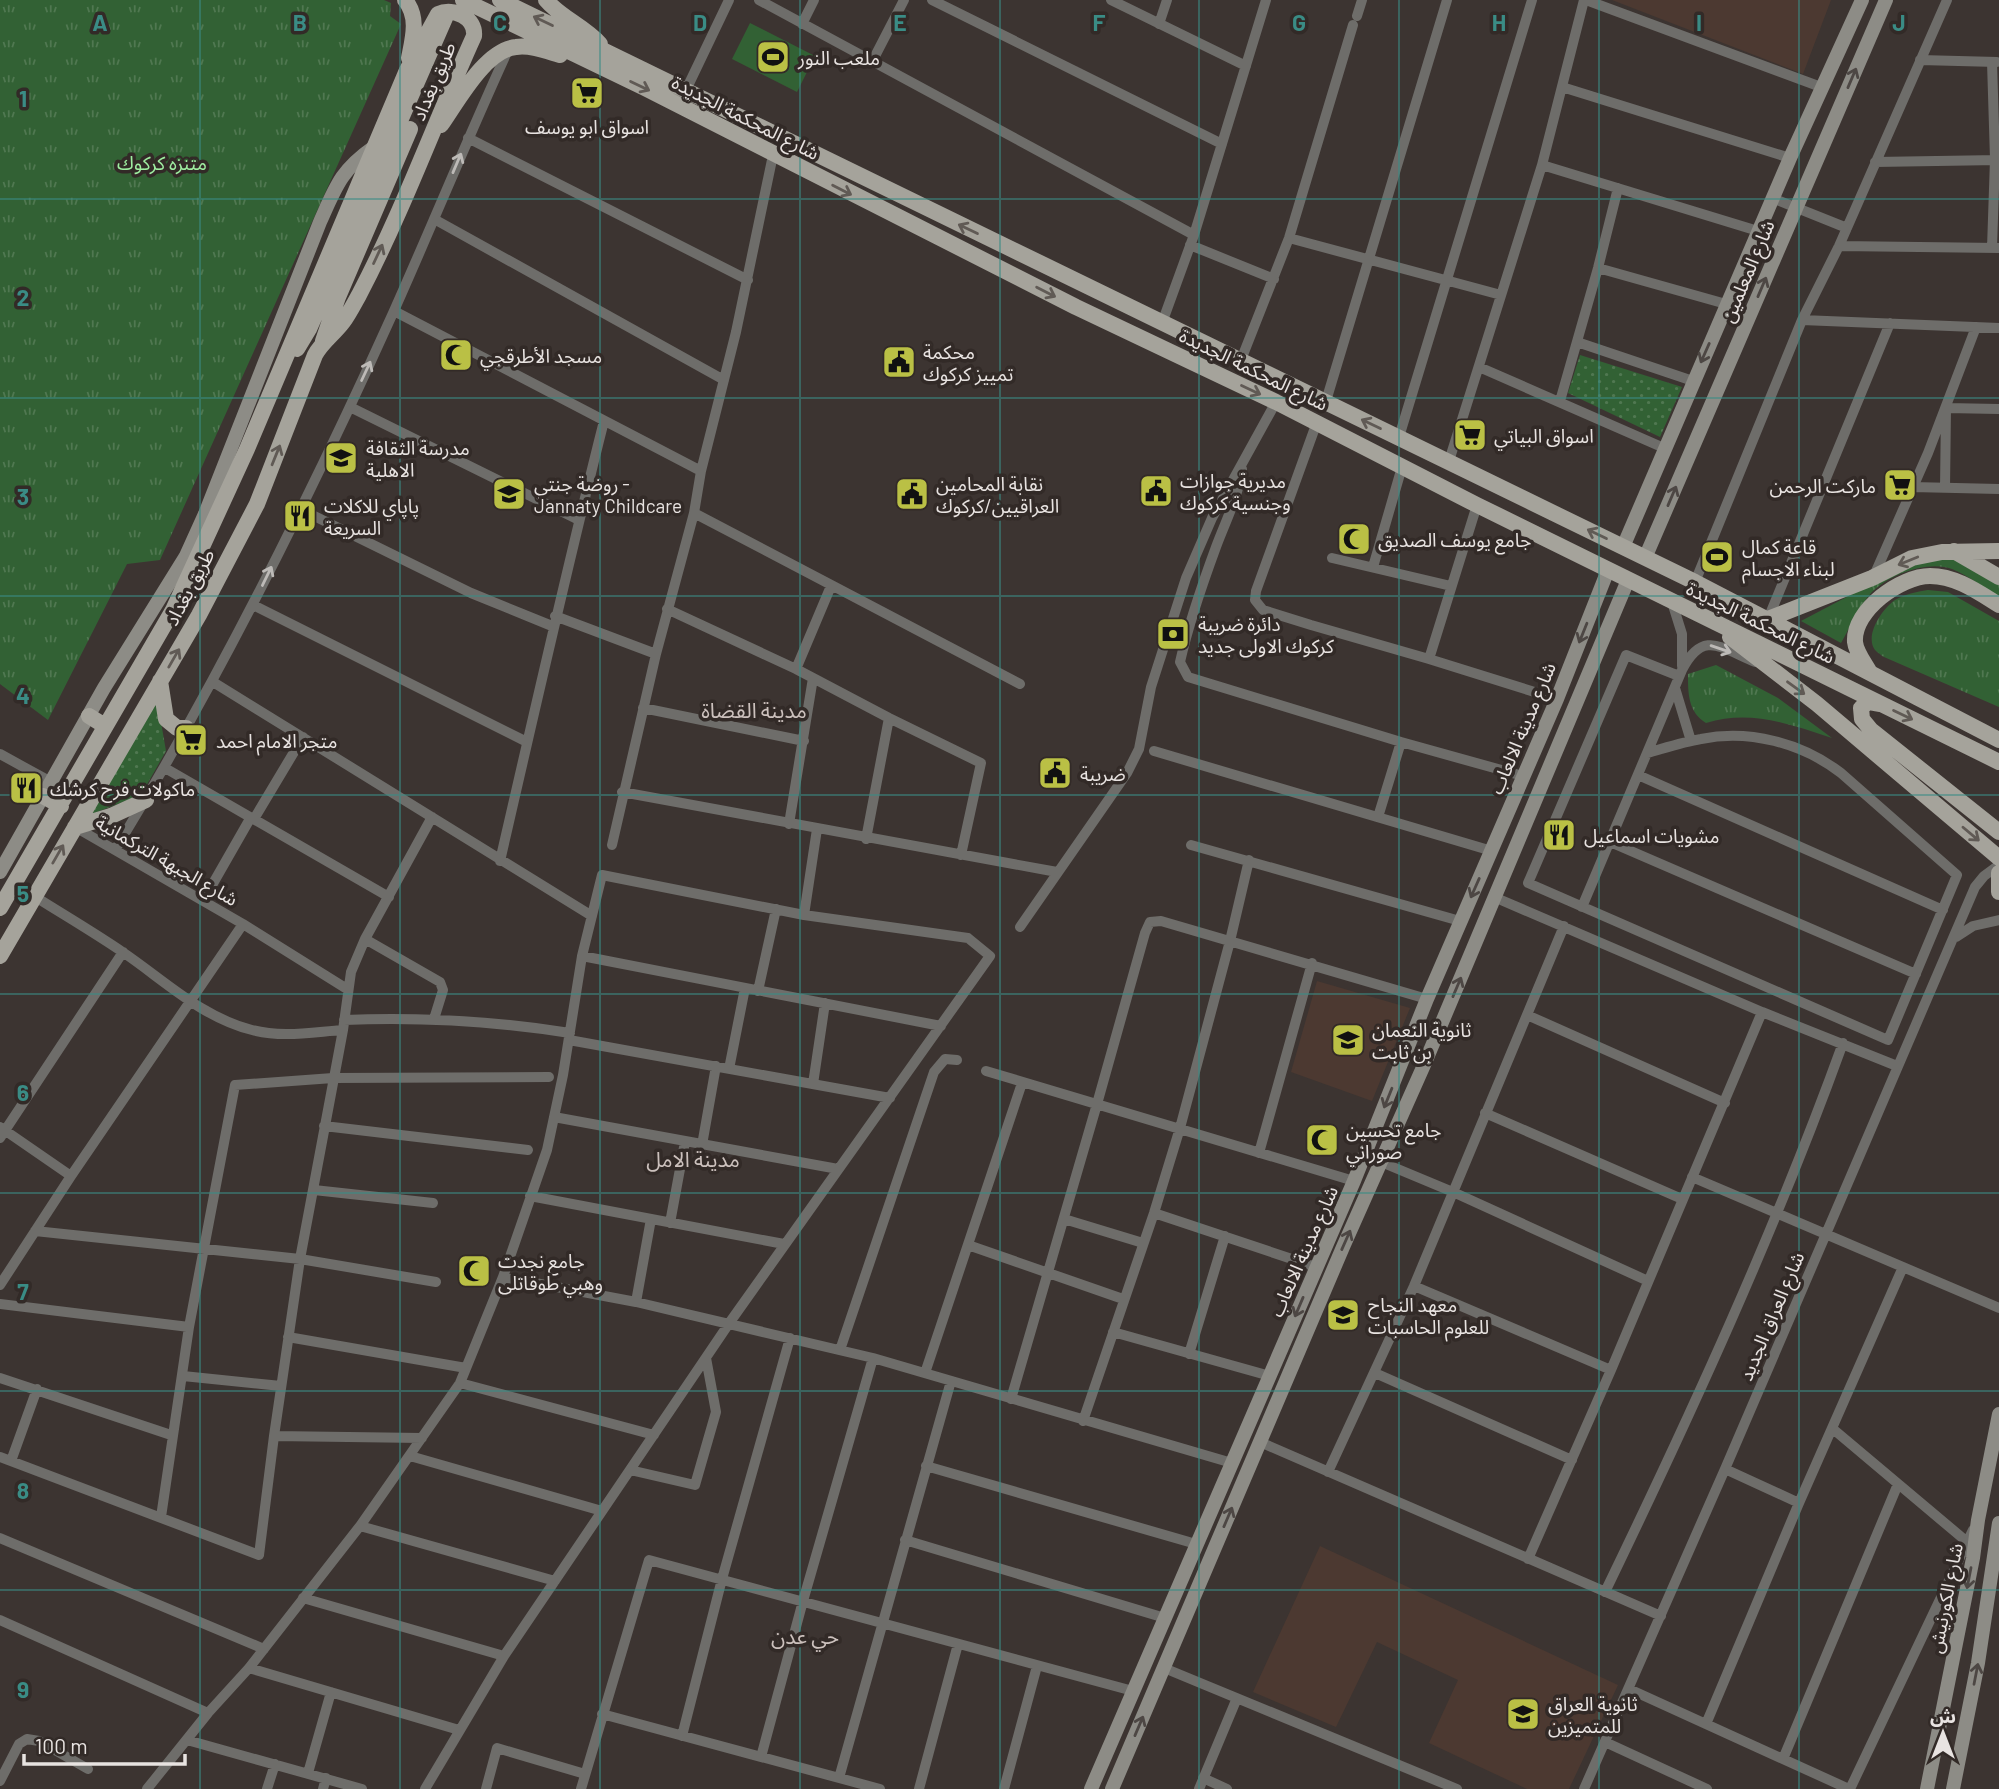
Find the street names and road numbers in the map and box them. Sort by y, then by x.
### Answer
street label: طريق بغداد [406,38,461,124]
street label: شارع المحكمة الجديدة [667,70,823,167]
street label: شارع المعلمين [1715,216,1782,327]
street label: شارع المحكمة الجديدة [1175,323,1332,418]
street label: طريق بغداد [159,545,220,630]
street label: شارع المحكمة الجديدة [1682,576,1839,671]
street label: شارع مدينة الالعاب [1484,659,1563,799]
street label: شارع الجبهة التركمانية [90,810,242,913]
street label: شارع مدينة الالعاب [1264,1182,1345,1321]
street label: شارع العراق الجديد [1734,1248,1811,1385]
street label: شارع الكورنيش [1923,1541,1970,1656]

